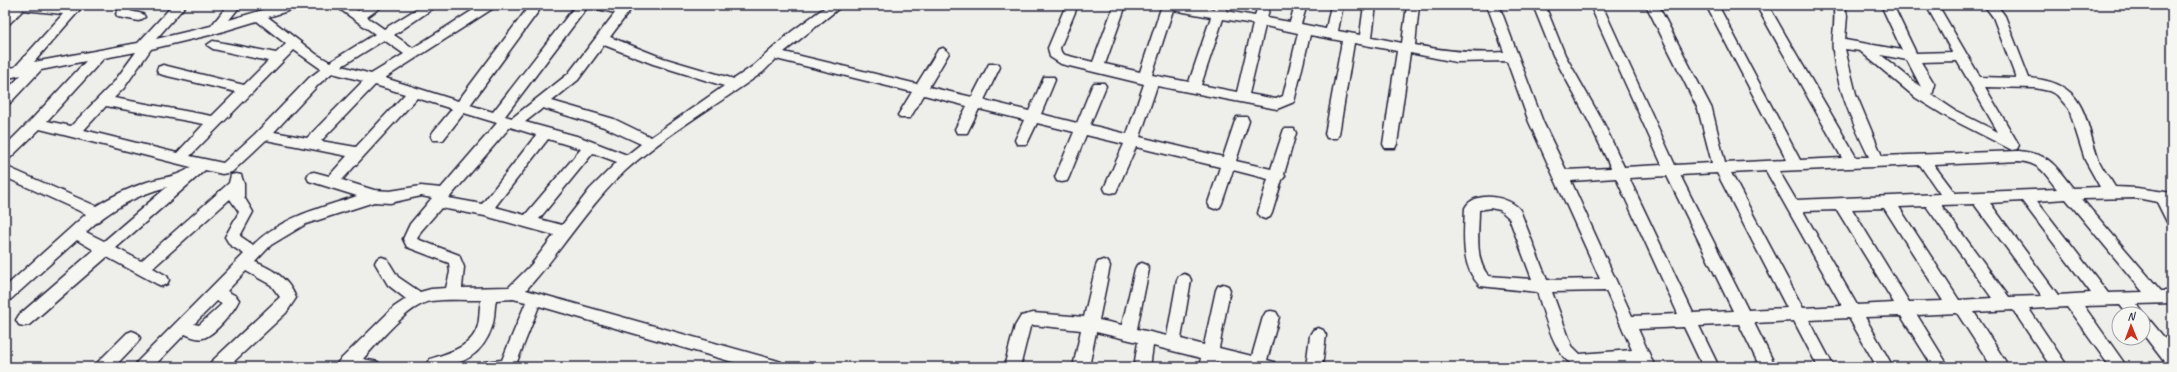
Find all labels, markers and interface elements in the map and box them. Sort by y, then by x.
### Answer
north arrow [2111,306,2151,346]
text: N [2127,309,2137,323]

